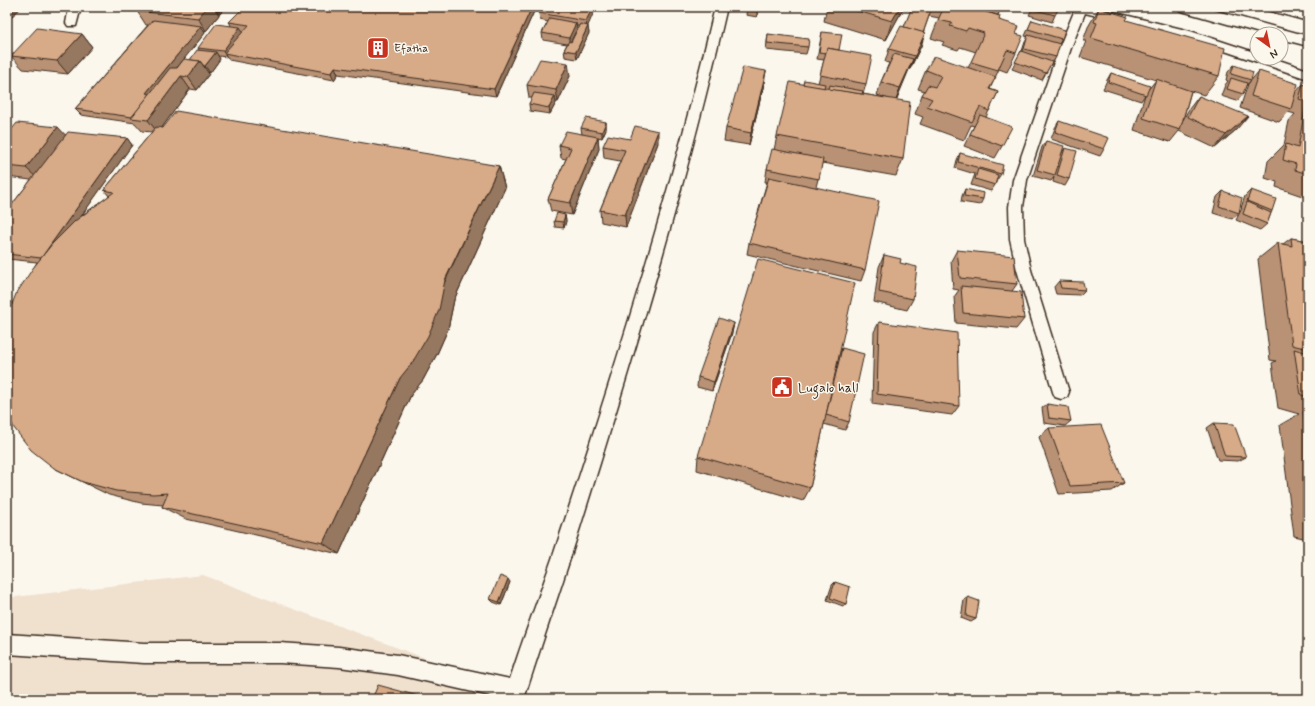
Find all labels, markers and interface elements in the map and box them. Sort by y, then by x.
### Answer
north arrow [1249,26,1289,66]
building icon: Efatha [365,35,391,61]
place label: Efatha [394,41,428,57]
text: N [1267,46,1281,61]
public building icon: Lugalo hall [769,374,795,400]
place label: Lugalo hall [798,379,858,399]

